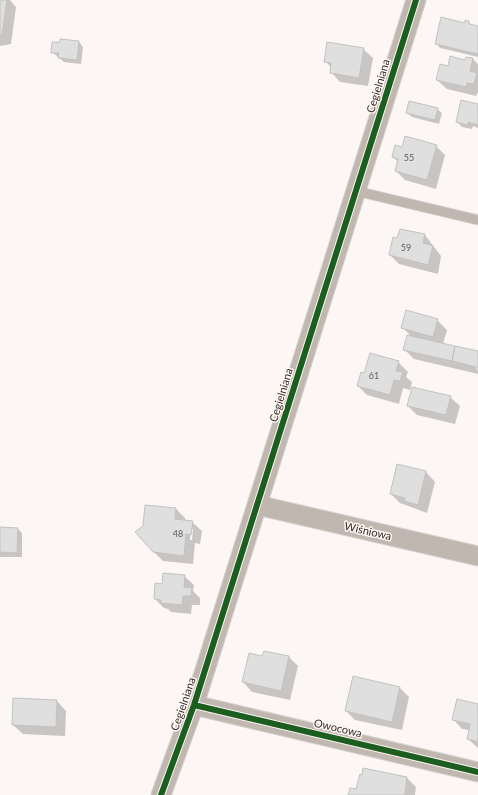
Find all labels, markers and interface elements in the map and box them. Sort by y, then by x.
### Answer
street label: Cegielniana [363,57,392,114]
house number: 55 [404,152,414,163]
house number: 59 [401,242,411,253]
street label: Cegielniana [266,366,295,423]
house number: 61 [369,370,379,381]
street label: Wiśniowa [343,519,393,542]
house number: 48 [173,528,183,539]
street label: Cegielniana [167,675,198,732]
street label: Owocowa [313,716,363,739]

